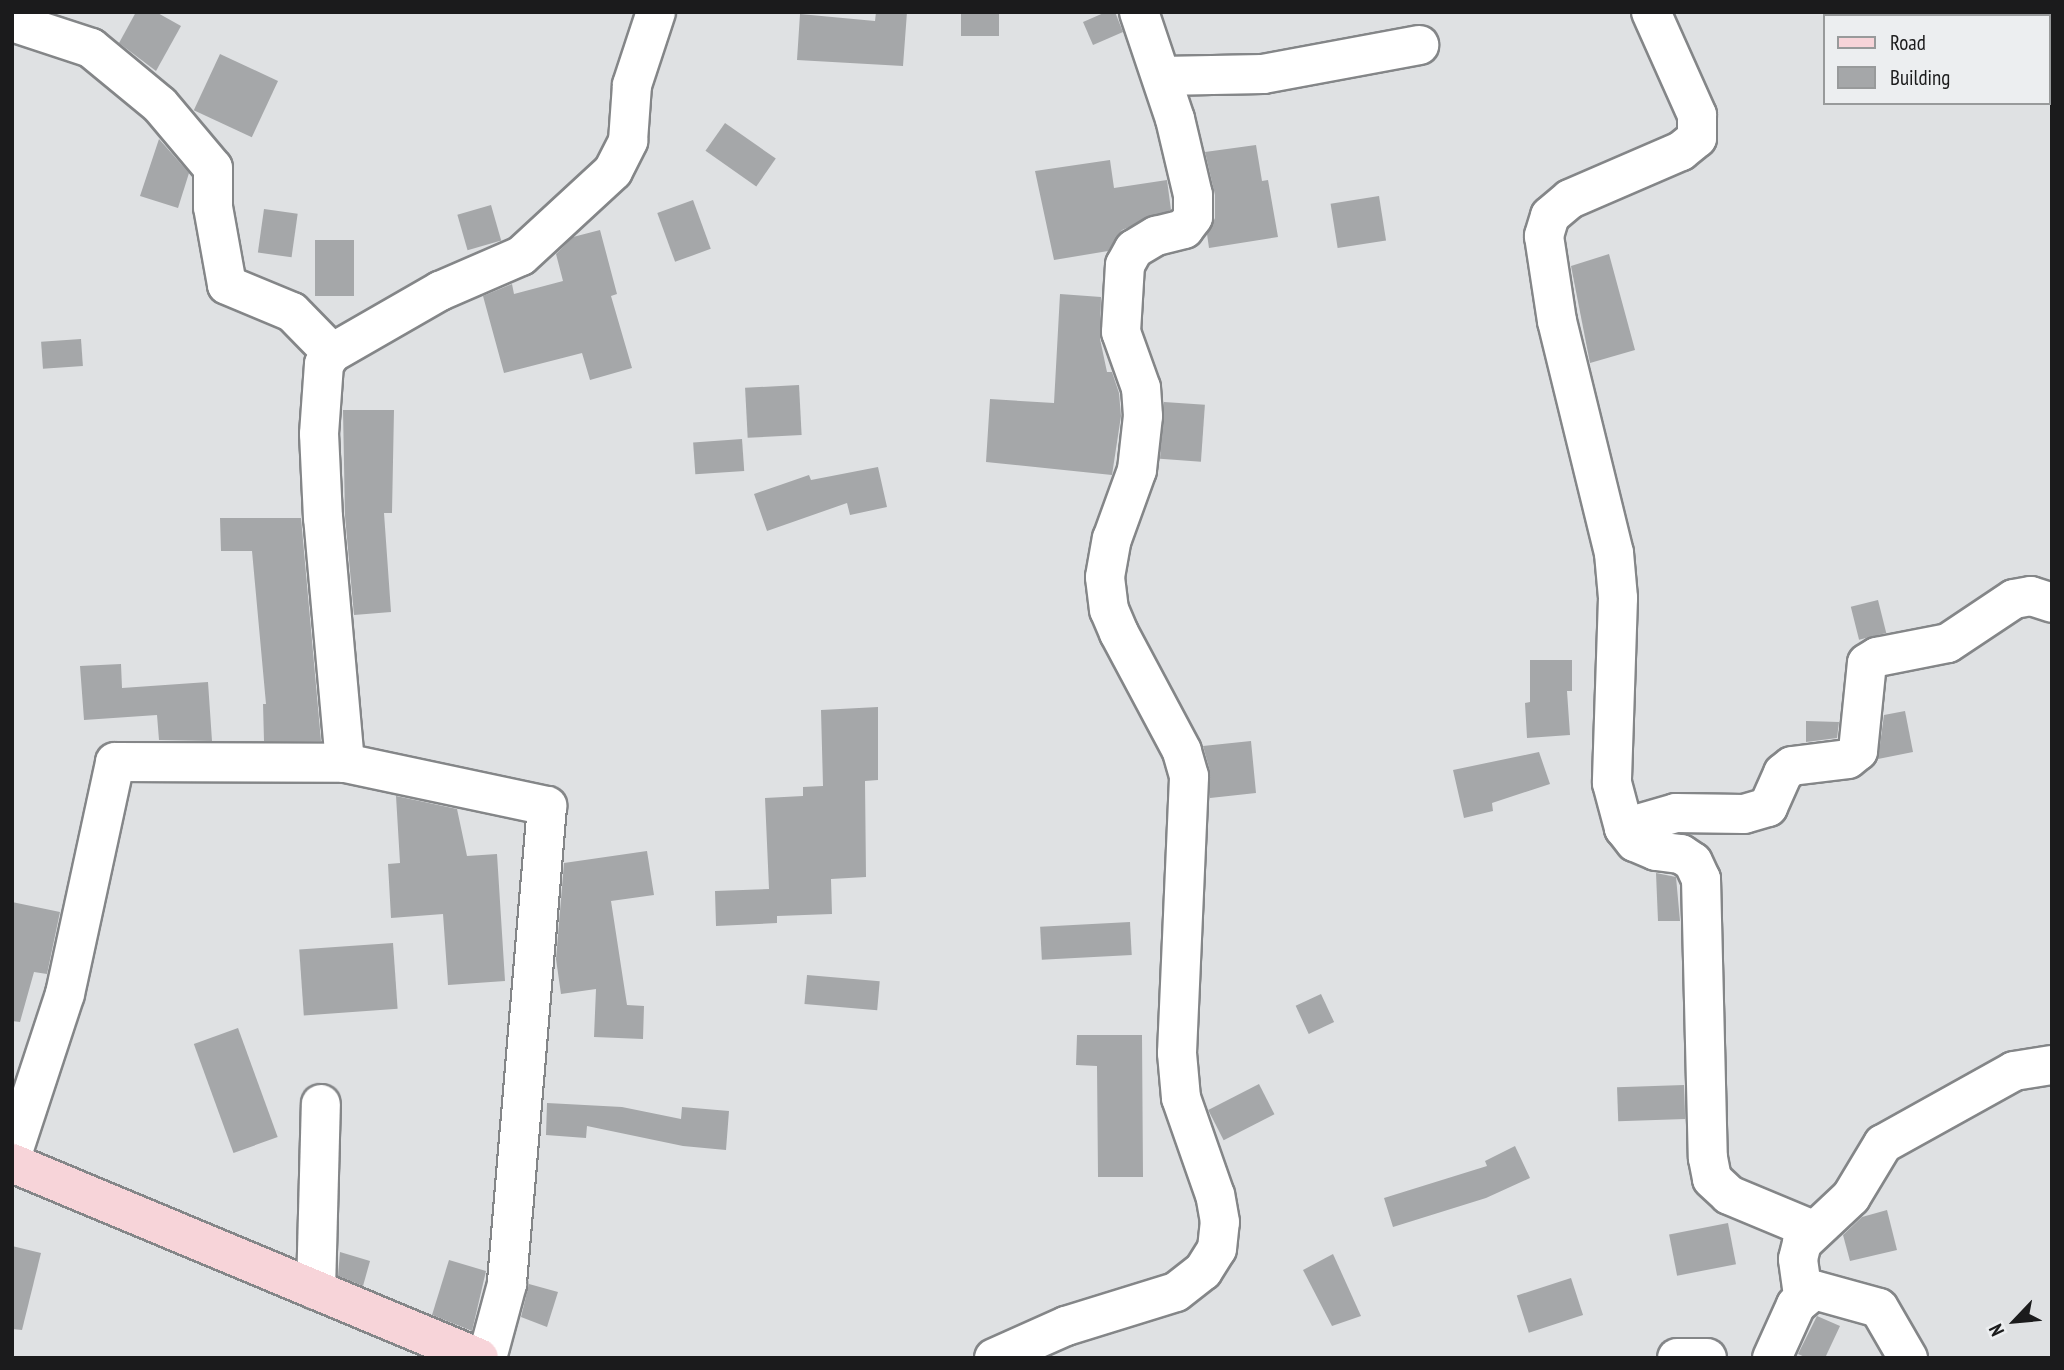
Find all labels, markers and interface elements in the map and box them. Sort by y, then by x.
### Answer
legend [1822,14,2050,105]
text: Road [1890,29,1926,56]
text: Building [1890,64,1950,91]
north arrow [1980,1286,2050,1356]
text: N [1983,1320,2009,1340]

